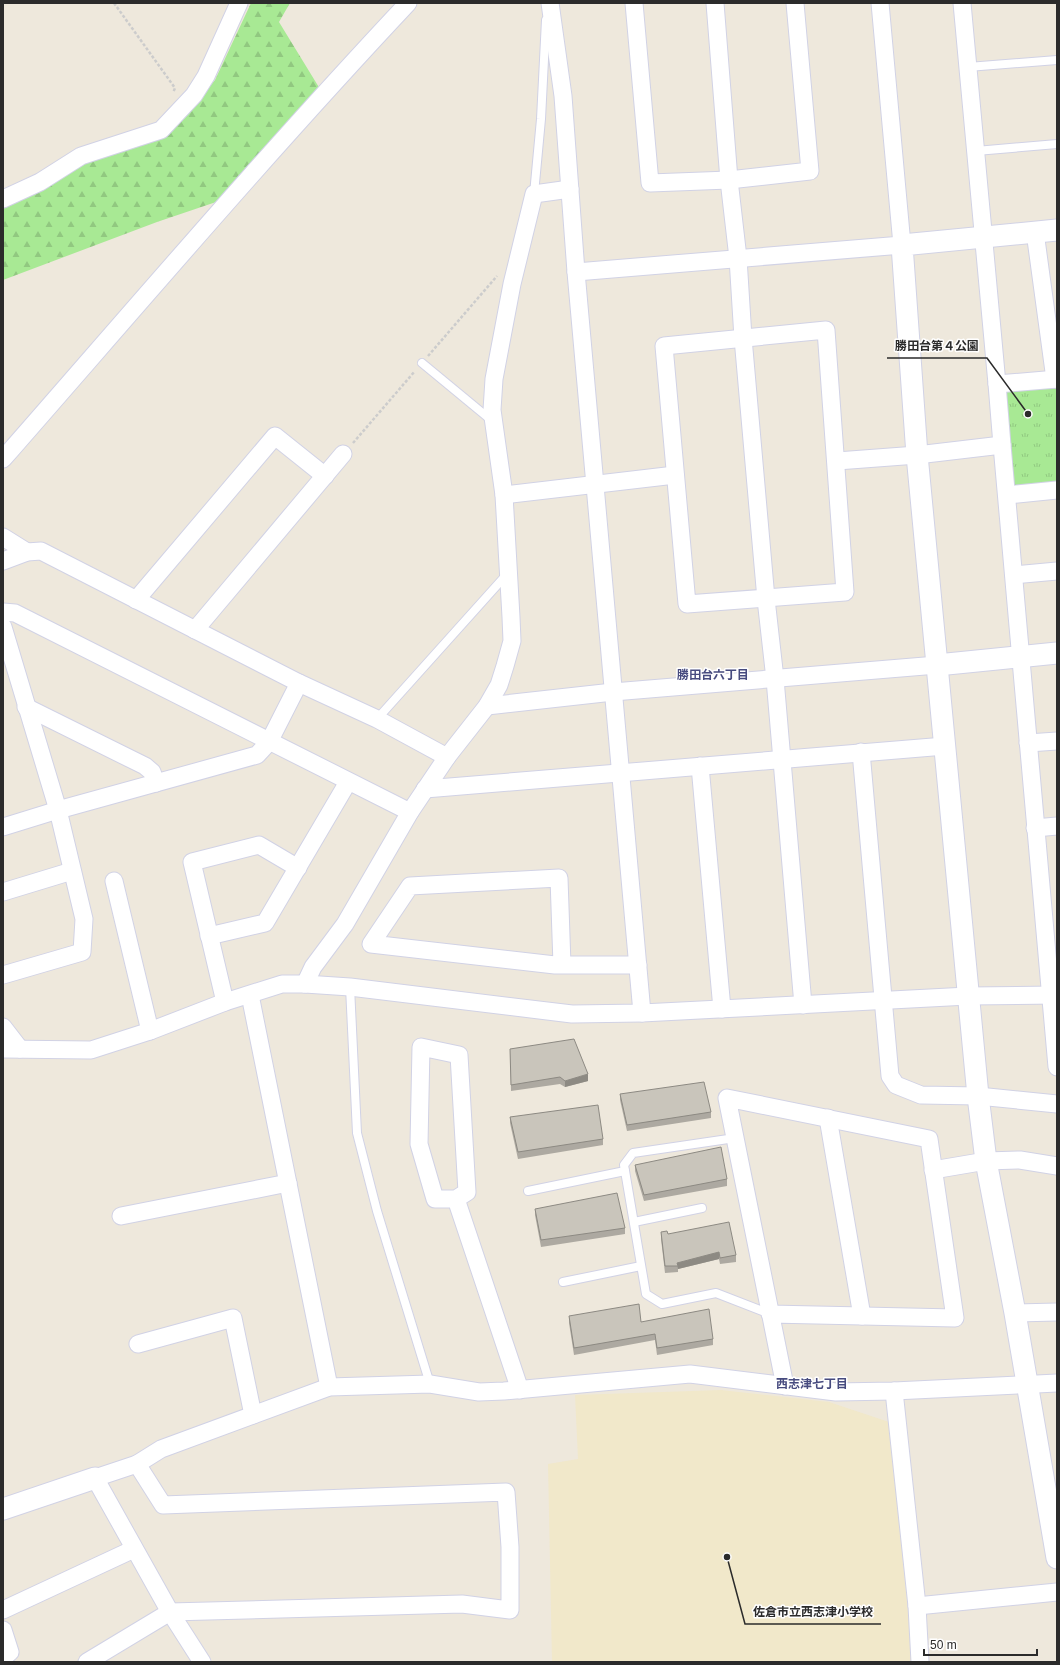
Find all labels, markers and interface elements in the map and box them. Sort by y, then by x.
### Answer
callout: 勝田台第４公園 [887,334,987,358]
text: 勝田台第４公園 [895,339,979,353]
district label: 勝田台六丁目 [677,668,749,682]
district label: 西志津七丁目 [776,1377,848,1391]
callout: 佐倉市立西志津小学校 [745,1600,881,1624]
text: 佐倉市立西志津小学校 [753,1605,873,1619]
scale bar [924,1631,1037,1657]
text: 50 m [930,1638,957,1652]

